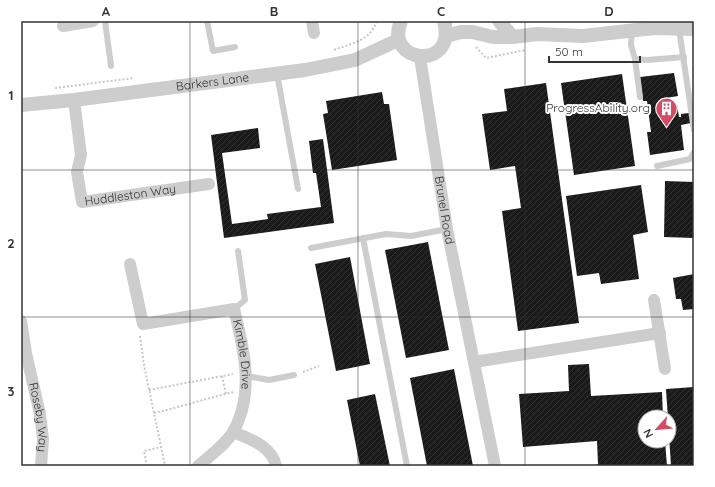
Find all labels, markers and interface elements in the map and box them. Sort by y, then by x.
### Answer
text: A [102,3,111,19]
text: B [270,3,278,19]
text: C [437,3,445,19]
text: D [604,3,614,19]
scale bar [549,38,640,64]
text: 50 m [555,44,583,59]
street label: Barkers Lane [175,69,250,94]
text: 1 [8,87,14,103]
building icon: ProgressAbility.org [653,95,679,128]
place label: ProgressAbility.org [546,100,650,115]
street label: Brunel Road [432,175,458,245]
street label: Huddleston Way [83,181,177,209]
text: 2 [7,235,15,251]
street label: Kimble Drive [230,318,254,390]
street label: Roseby Way [26,381,51,453]
text: 3 [8,383,15,399]
north arrow [637,409,677,449]
text: N [640,427,656,440]

